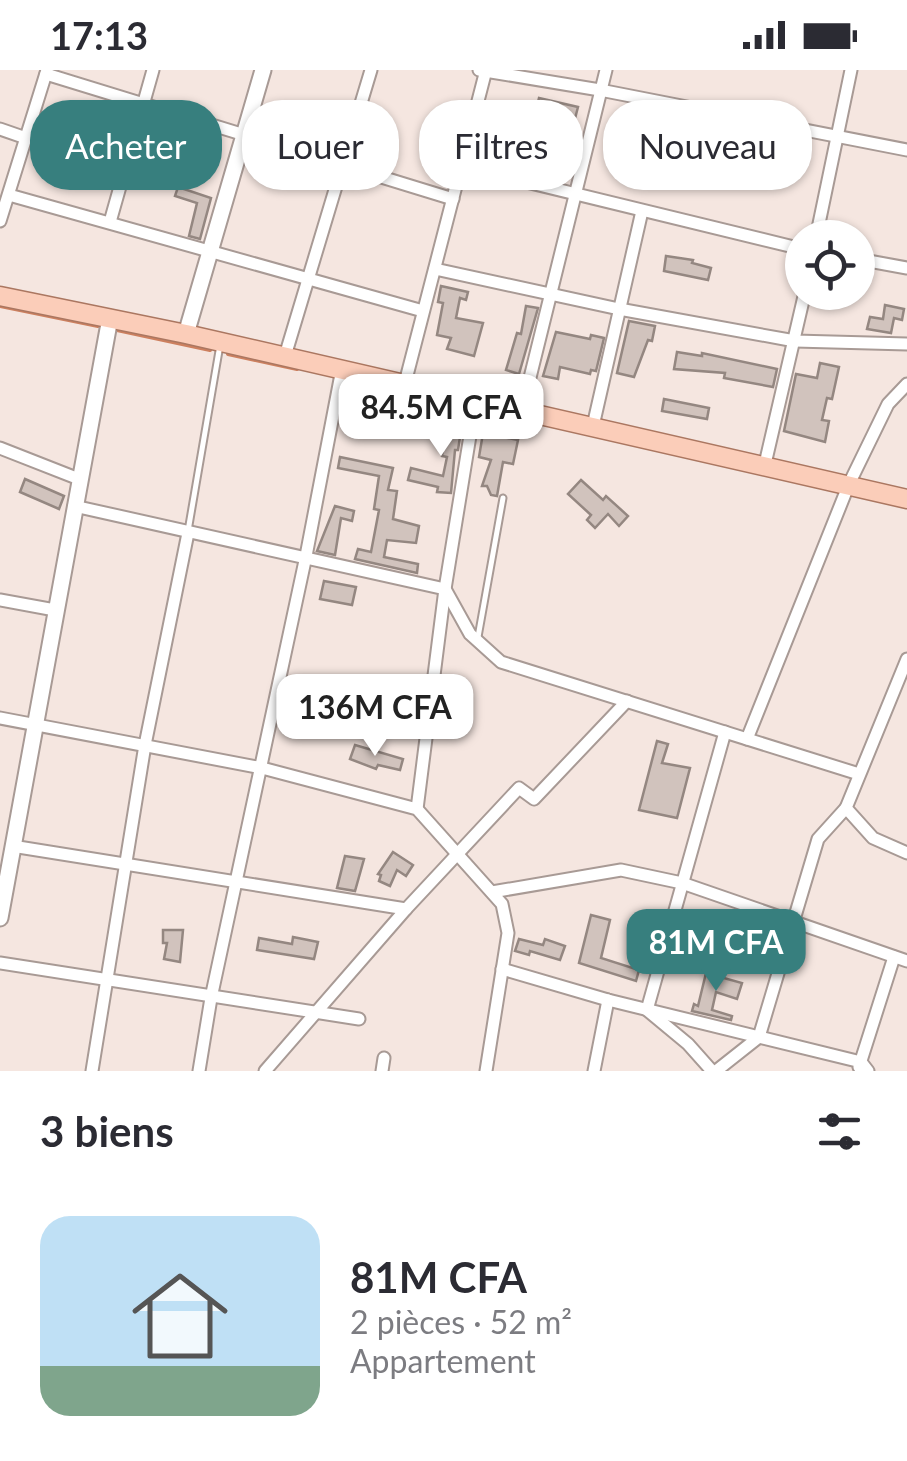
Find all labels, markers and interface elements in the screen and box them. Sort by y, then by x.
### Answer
text: 17:13 [50,12,148,58]
chip: Acheter [30,100,222,190]
chip: Louer [242,100,399,190]
chip: Filtres [419,100,583,190]
chip: Nouveau [603,100,812,190]
map controls [785,220,875,310]
button: locate [785,220,875,310]
pin: 84.5M CFA [327,374,555,459]
text: 84.5M CFA [361,387,521,426]
pin: 136M CFA [272,674,478,759]
text: 136M CFA [298,687,452,726]
pin: 81M CFA [624,909,808,994]
text: 81M CFA [649,922,783,961]
icon: filters [812,1104,867,1159]
text: 3 biens [40,1106,174,1156]
text: 81M CFA [350,1252,527,1302]
icon: home [120,1256,240,1376]
text: 2 pièces · 52 m² [350,1302,572,1341]
text: Appartement [350,1341,536,1380]

